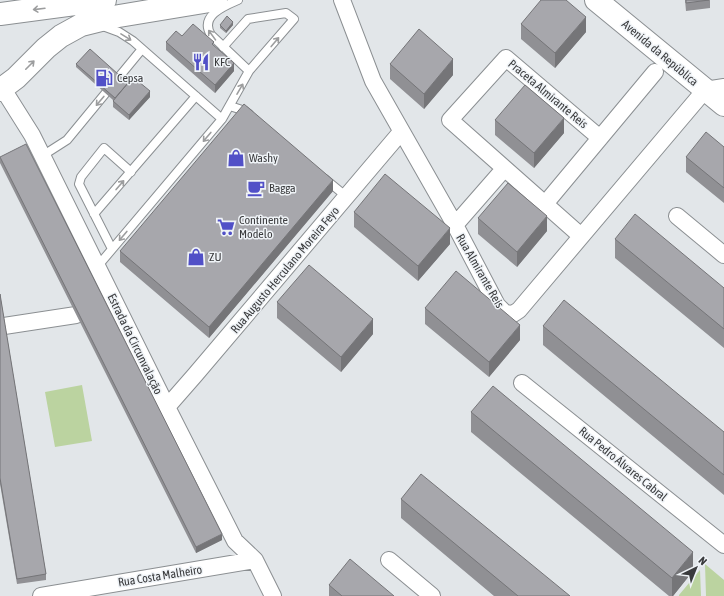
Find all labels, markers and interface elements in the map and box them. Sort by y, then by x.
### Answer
one-way arrow [33,5,46,13]
street label: Avenida da República [619,17,701,89]
one-way arrow [208,29,216,40]
one-way arrow [120,33,132,41]
one-way arrow [270,36,279,47]
restaurant icon: KFC [191,52,211,72]
place label: KFC [214,55,231,69]
street label: Praceta Almirante Reis [505,57,591,131]
one-way arrow [25,60,35,70]
fuel station icon: Cepsa [94,68,114,88]
place label: Cepsa [117,71,143,85]
one-way arrow [236,83,244,95]
one-way arrow [95,95,104,106]
one-way arrow [202,132,211,142]
shop icon: Washy [226,148,246,168]
place label: Washy [249,151,278,165]
cafe icon: Bagga [246,178,266,198]
one-way arrow [115,179,124,190]
place label: Bagga [269,181,296,195]
street label: Rua Augusto Herculano Moreira Feyo [228,204,342,336]
place label: Continente Modelo [239,213,288,241]
supermarket icon: Continente Modelo [216,217,236,237]
one-way arrow [118,231,127,242]
street label: Rua Almirante Reis [453,232,507,310]
shop icon: ZU [186,247,206,267]
place label: ZU [209,250,221,264]
street label: Estrada da Circunvalação [105,291,166,397]
street label: Rua Pedro Álvares Cabral [576,424,671,504]
north arrow [676,548,716,588]
text: N [696,554,709,567]
street label: Rua Costa Malheiro [117,562,203,590]

